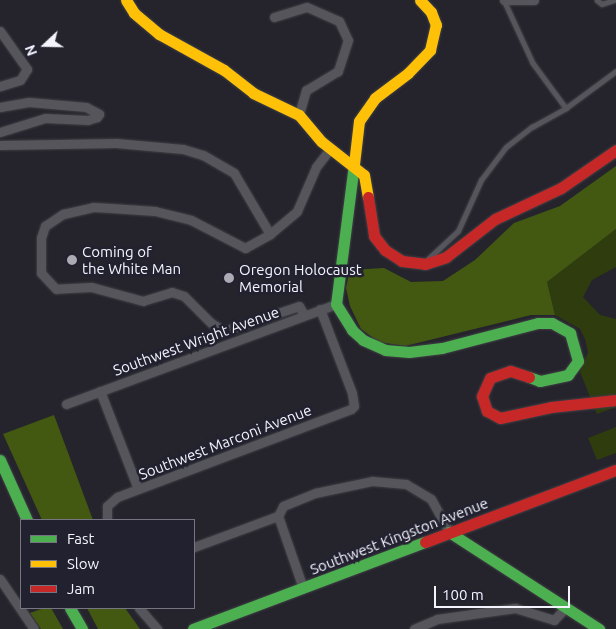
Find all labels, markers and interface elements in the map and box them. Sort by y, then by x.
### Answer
north arrow [20,20,70,70]
text: N [22,43,40,58]
place label: Coming of the White Man [82,242,181,277]
marker: Coming of the White Man [66,254,78,266]
place label: Oregon Holocaust Memorial [239,260,362,295]
marker: Oregon Holocaust Memorial [223,272,235,284]
street label: Southwest Wright Avenue [110,303,282,379]
street label: Southwest Marconi Avenue [136,401,314,483]
street label: Southwest Kingston Avenue [307,494,491,578]
legend [20,519,195,609]
text: Fast [67,530,94,547]
text: Slow [67,555,99,572]
scale bar [436,576,572,608]
text: Jam [67,580,95,597]
text: 100 m [442,586,484,603]

